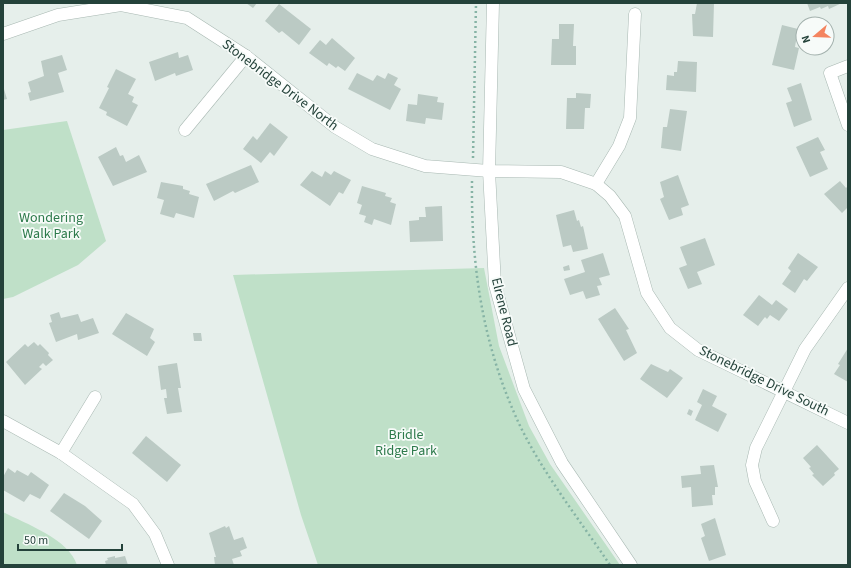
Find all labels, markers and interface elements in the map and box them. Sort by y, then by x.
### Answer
north arrow [795,16,835,56]
text: N [798,33,814,45]
street label: Stonebridge Drive North [218,34,342,136]
park label: Wondering Walk Park [19,208,83,244]
street label: Elrene Road [486,276,522,348]
street label: Stonebridge Drive South [696,341,832,421]
park label: Bridle Ridge Park [375,425,437,461]
scale bar [18,526,122,552]
text: 50 m [24,532,48,549]

